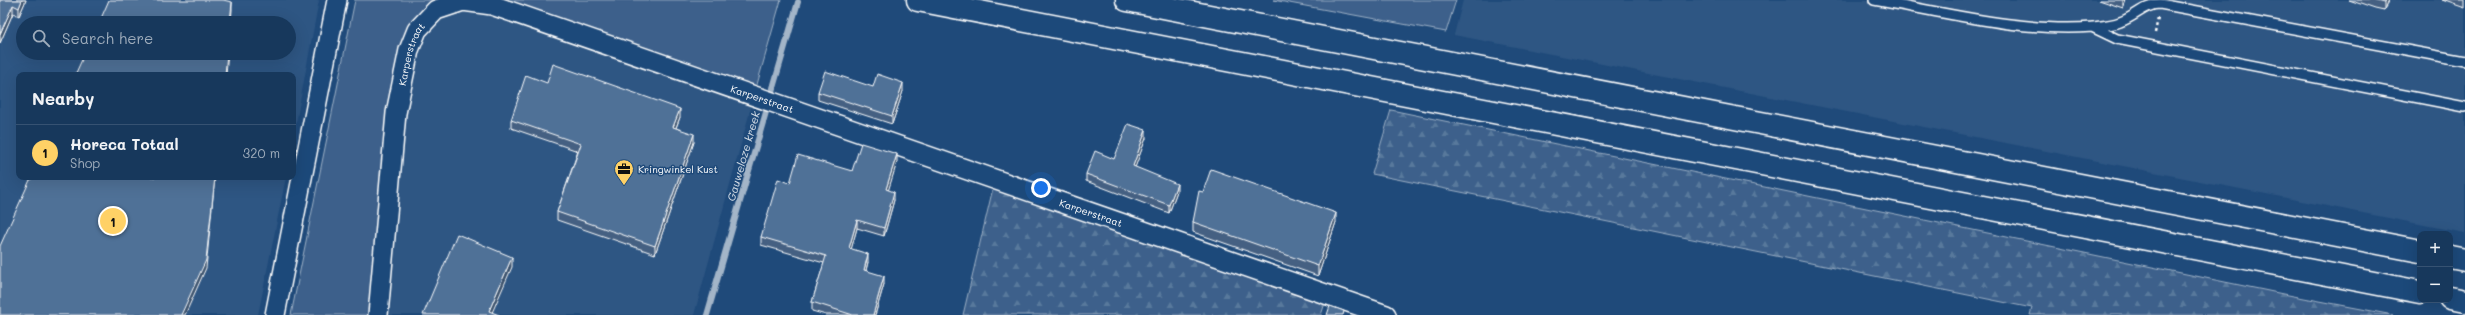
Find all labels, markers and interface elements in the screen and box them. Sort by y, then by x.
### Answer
search box [16,16,296,60]
street label: Karperstraat [395,19,428,87]
icon: search [30,27,52,49]
text: Search here [62,28,153,48]
street label: Karperstraat [729,81,796,116]
text: Nearby [32,87,94,109]
water label: Gauweloze kreek [723,109,763,203]
text: Horeca Totaal [70,134,179,154]
text: 1 [42,144,48,161]
text: 320 m [243,144,280,161]
text: Shop [70,154,100,171]
office icon: Kringwinkel Kust [613,158,635,186]
place label: Kringwinkel Kust [638,162,718,176]
your location [1031,178,1051,198]
street label: Karperstraat [1058,195,1124,230]
pin: 1 [100,206,126,236]
map controls [2417,231,2453,303]
button: + [2417,231,2453,267]
button: − [2417,267,2453,303]

